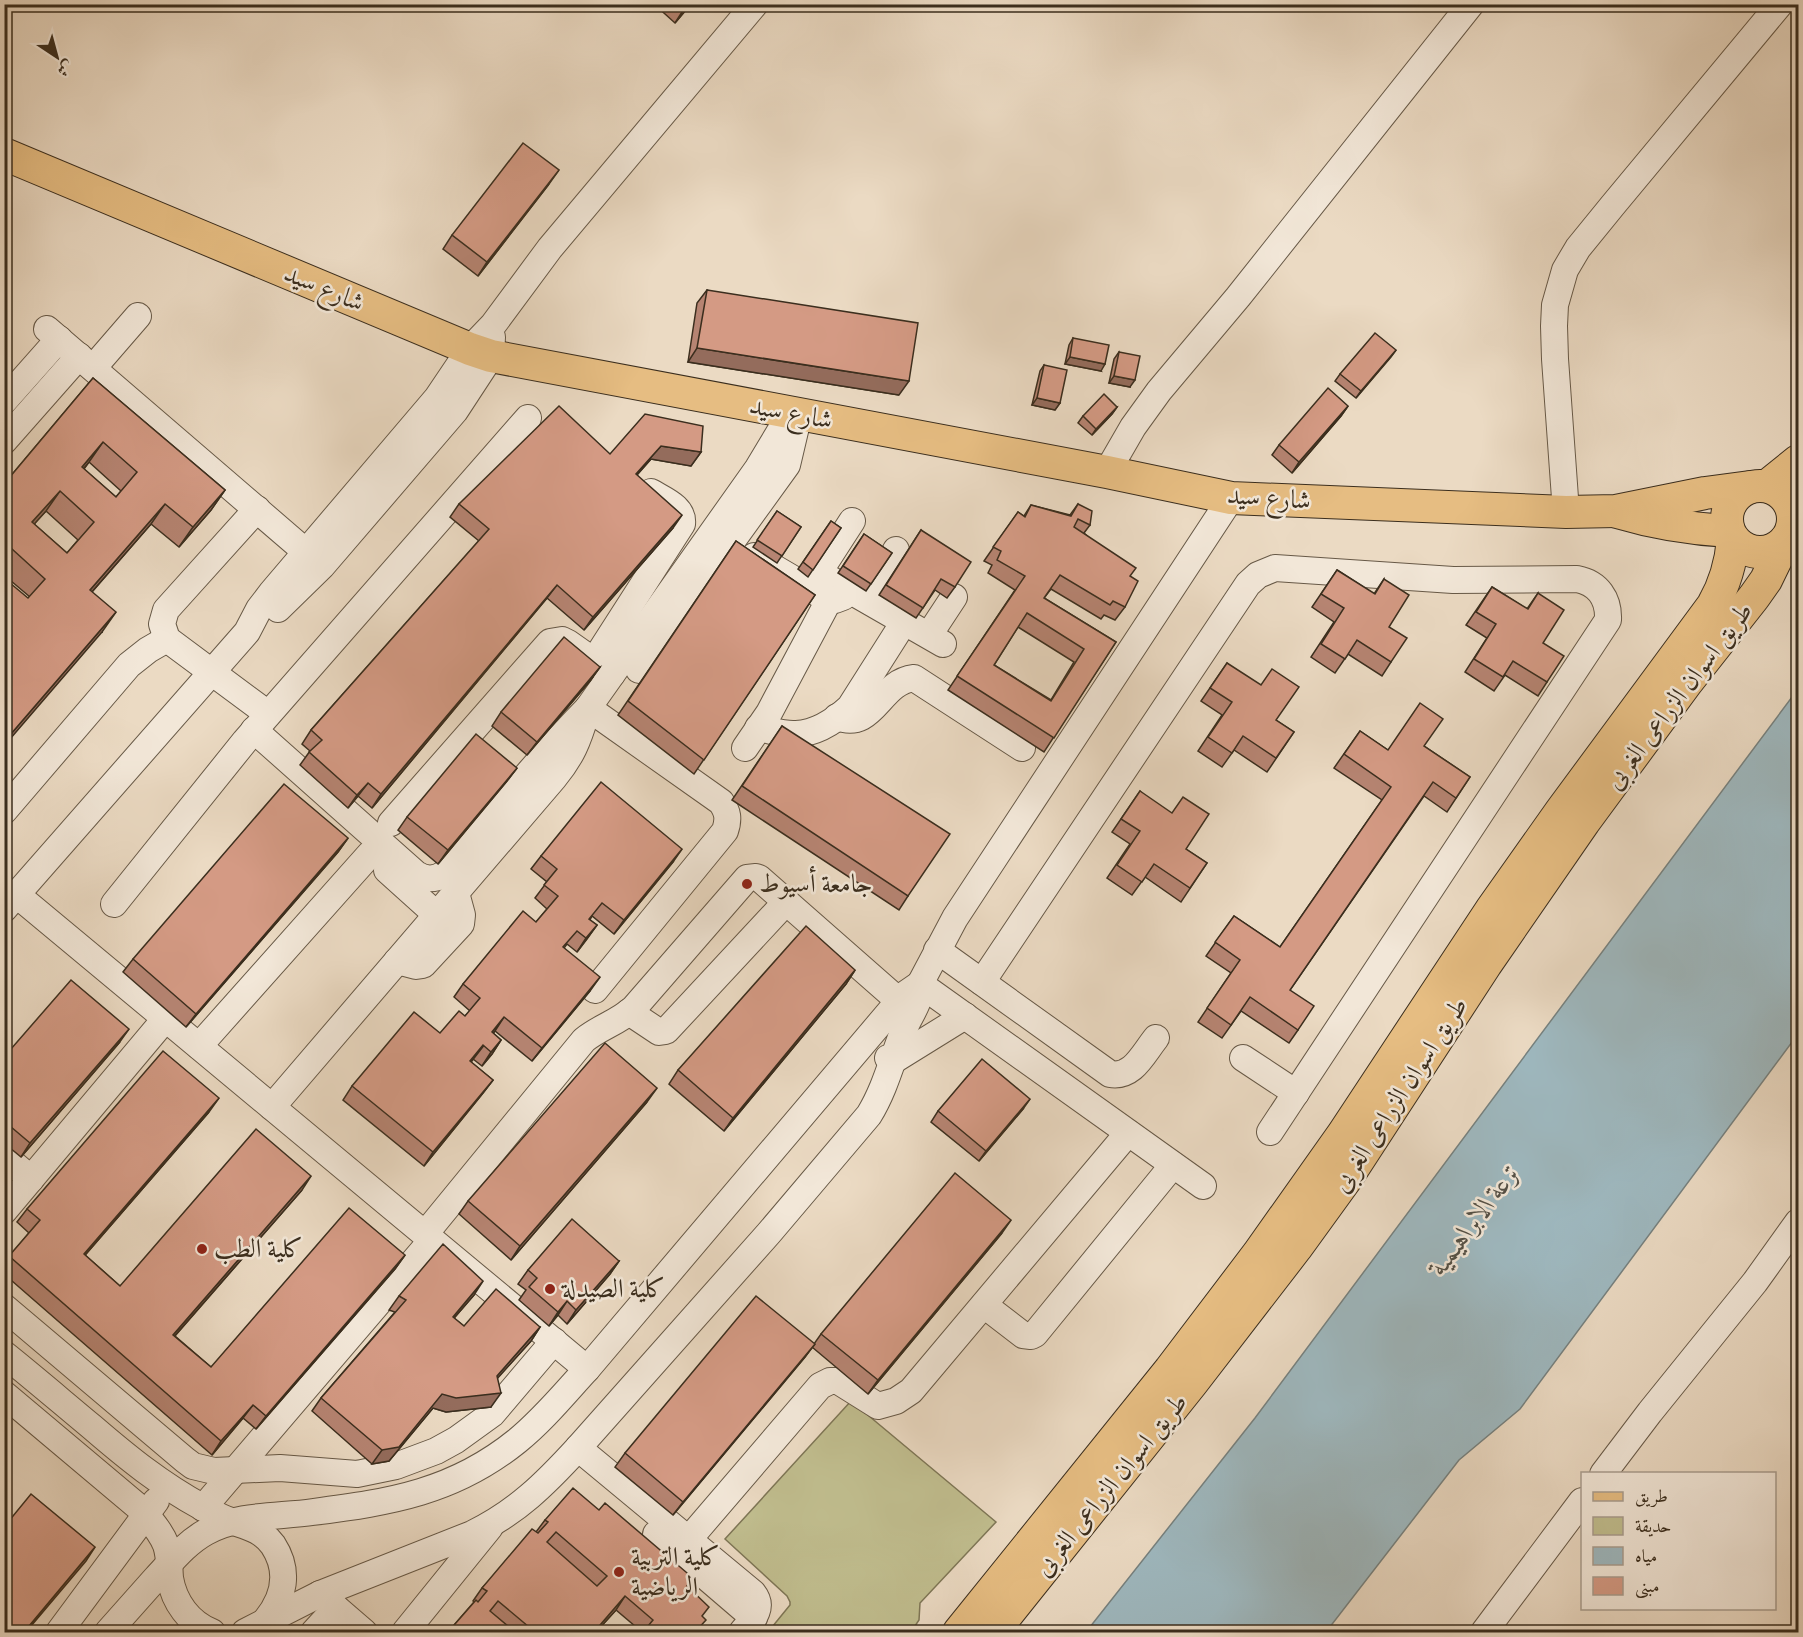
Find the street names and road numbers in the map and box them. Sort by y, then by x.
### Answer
street label: شارع سيد [277,257,369,324]
street label: شارع سيد [746,389,835,442]
street label: شارع سيد [1226,479,1312,522]
street label: طريق اسوان الزراعى الغربى [1598,596,1762,797]
street label: طريق اسوان الزراعى الغربى [1325,991,1477,1200]
street label: طريق اسوان الزراعى الغربى [1027,1387,1196,1584]

